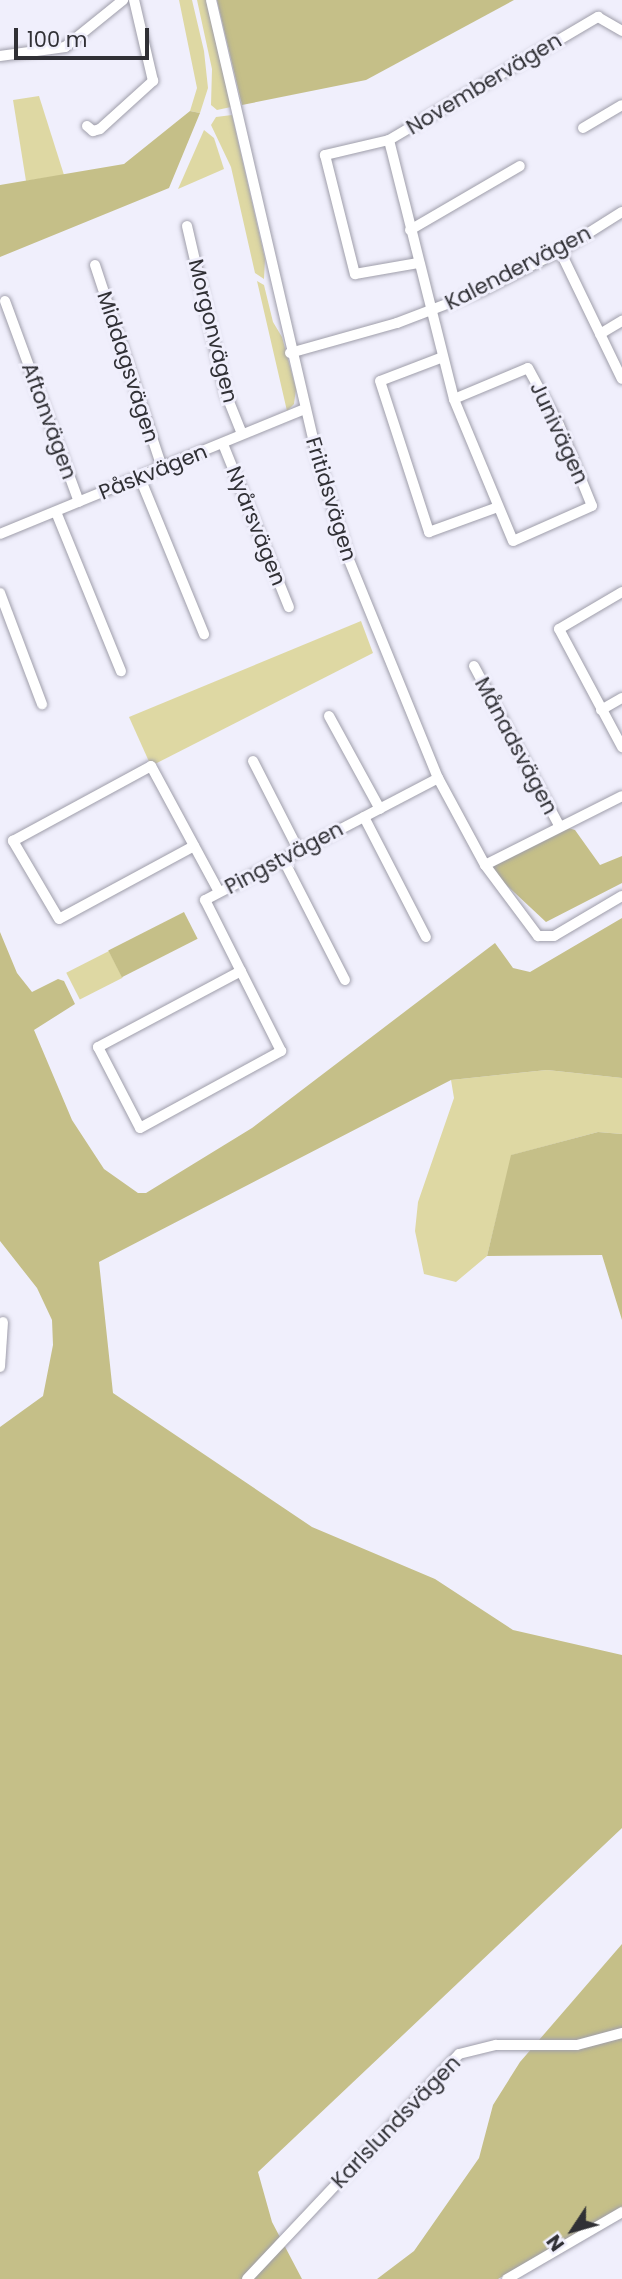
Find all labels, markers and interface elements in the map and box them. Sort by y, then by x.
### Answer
scale bar [18,14,152,58]
text: 100 m [27,25,87,54]
street label: Novembervägen [402,28,566,140]
street label: Kalendervägen [441,220,595,316]
street label: Morgonvägen [183,257,243,405]
street label: Middagsvägen [92,288,164,446]
street label: Aftonvägen [16,359,82,483]
street label: Junivägen [524,378,594,488]
street label: Fritidsvägen [300,434,362,564]
street label: Påskvägen [95,439,211,505]
street label: Nyårsvägen [221,463,291,589]
street label: Månadsvägen [469,673,563,819]
street label: Pingstvägen [221,816,347,900]
street label: Karlslundsvägen [326,2050,466,2194]
north arrow [538,2195,608,2265]
text: N [540,2229,571,2256]

